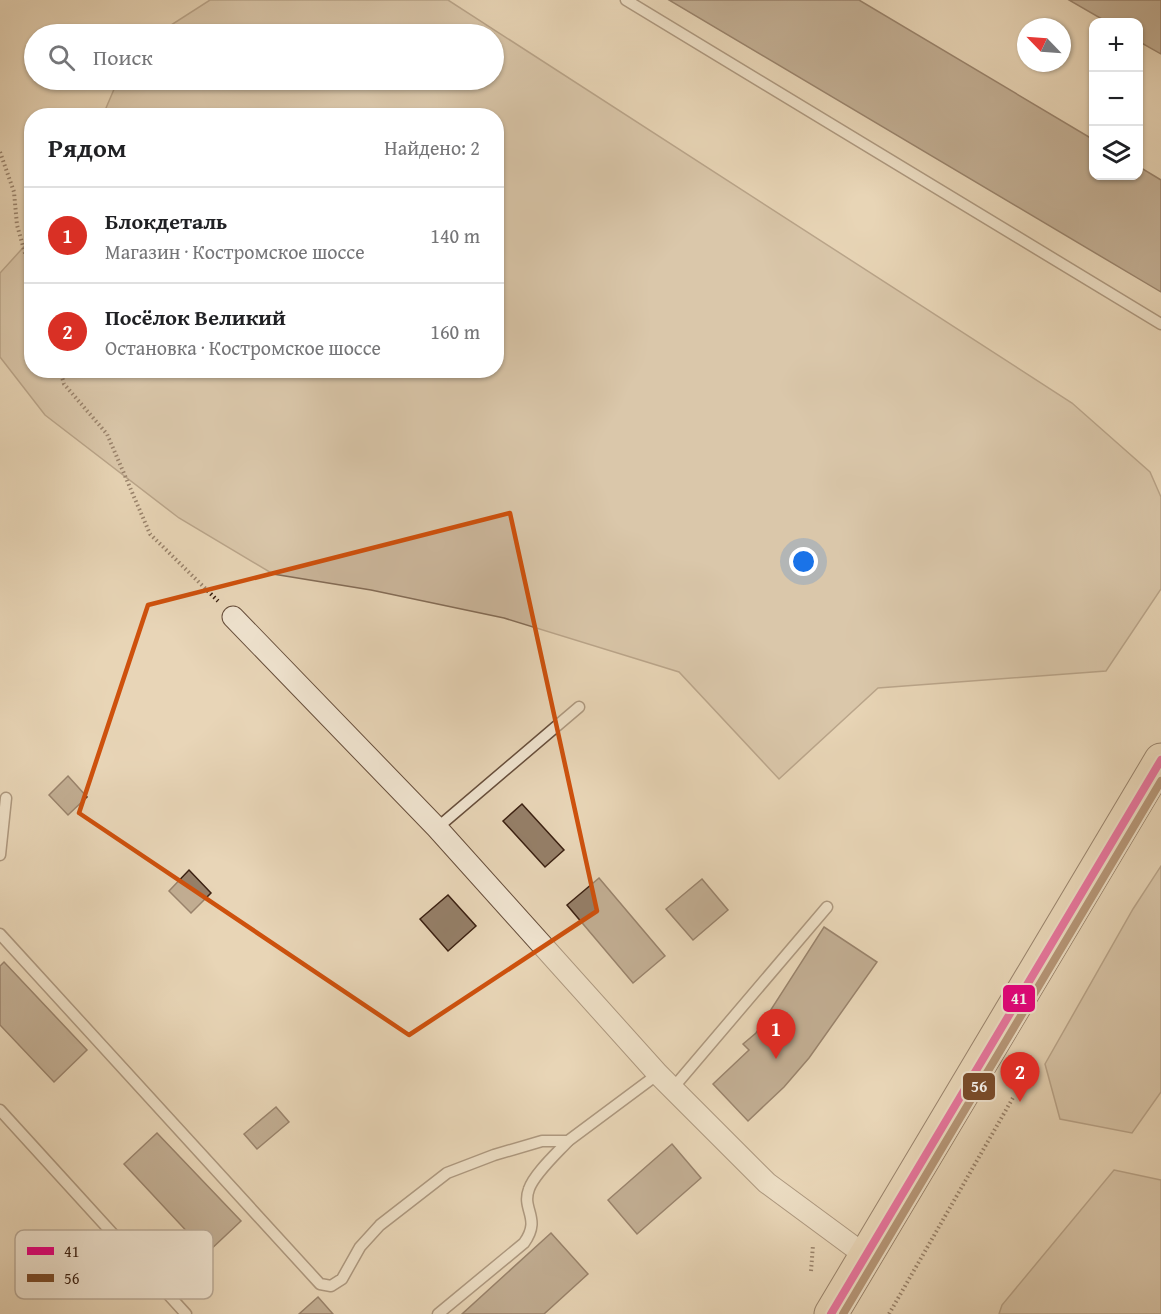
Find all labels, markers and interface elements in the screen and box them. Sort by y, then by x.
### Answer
north arrow [1017,18,1071,72]
map controls [1089,18,1143,180]
button: + [1089,18,1143,72]
search box [24,24,504,90]
icon: search [45,41,78,74]
text: Поиск [93,41,153,73]
button: − [1089,72,1143,126]
button: layers [1089,126,1143,180]
text: Рядом [48,128,126,167]
text: Найдено: 2 [384,133,480,162]
text: Блокдеталь [105,205,227,237]
text: 1 [62,221,73,250]
text: 140 m [430,221,480,250]
text: Магазин · Костромское шоссе [105,237,365,266]
text: Посёлок Великий [105,301,286,333]
text: 2 [62,317,73,346]
text: 160 m [430,317,480,346]
text: Остановка · Костромское шоссе [105,333,381,362]
your location [789,547,818,576]
line badge: 41 [1002,984,1036,1013]
text: 41 [1011,986,1027,1010]
pin: 1 [756,1010,796,1059]
pin: 2 [1000,1052,1040,1102]
line badge: 56 [962,1072,996,1101]
text: 56 [971,1074,987,1098]
legend [15,1230,213,1299]
text: 41 [64,1239,79,1263]
text: 56 [64,1266,80,1290]

